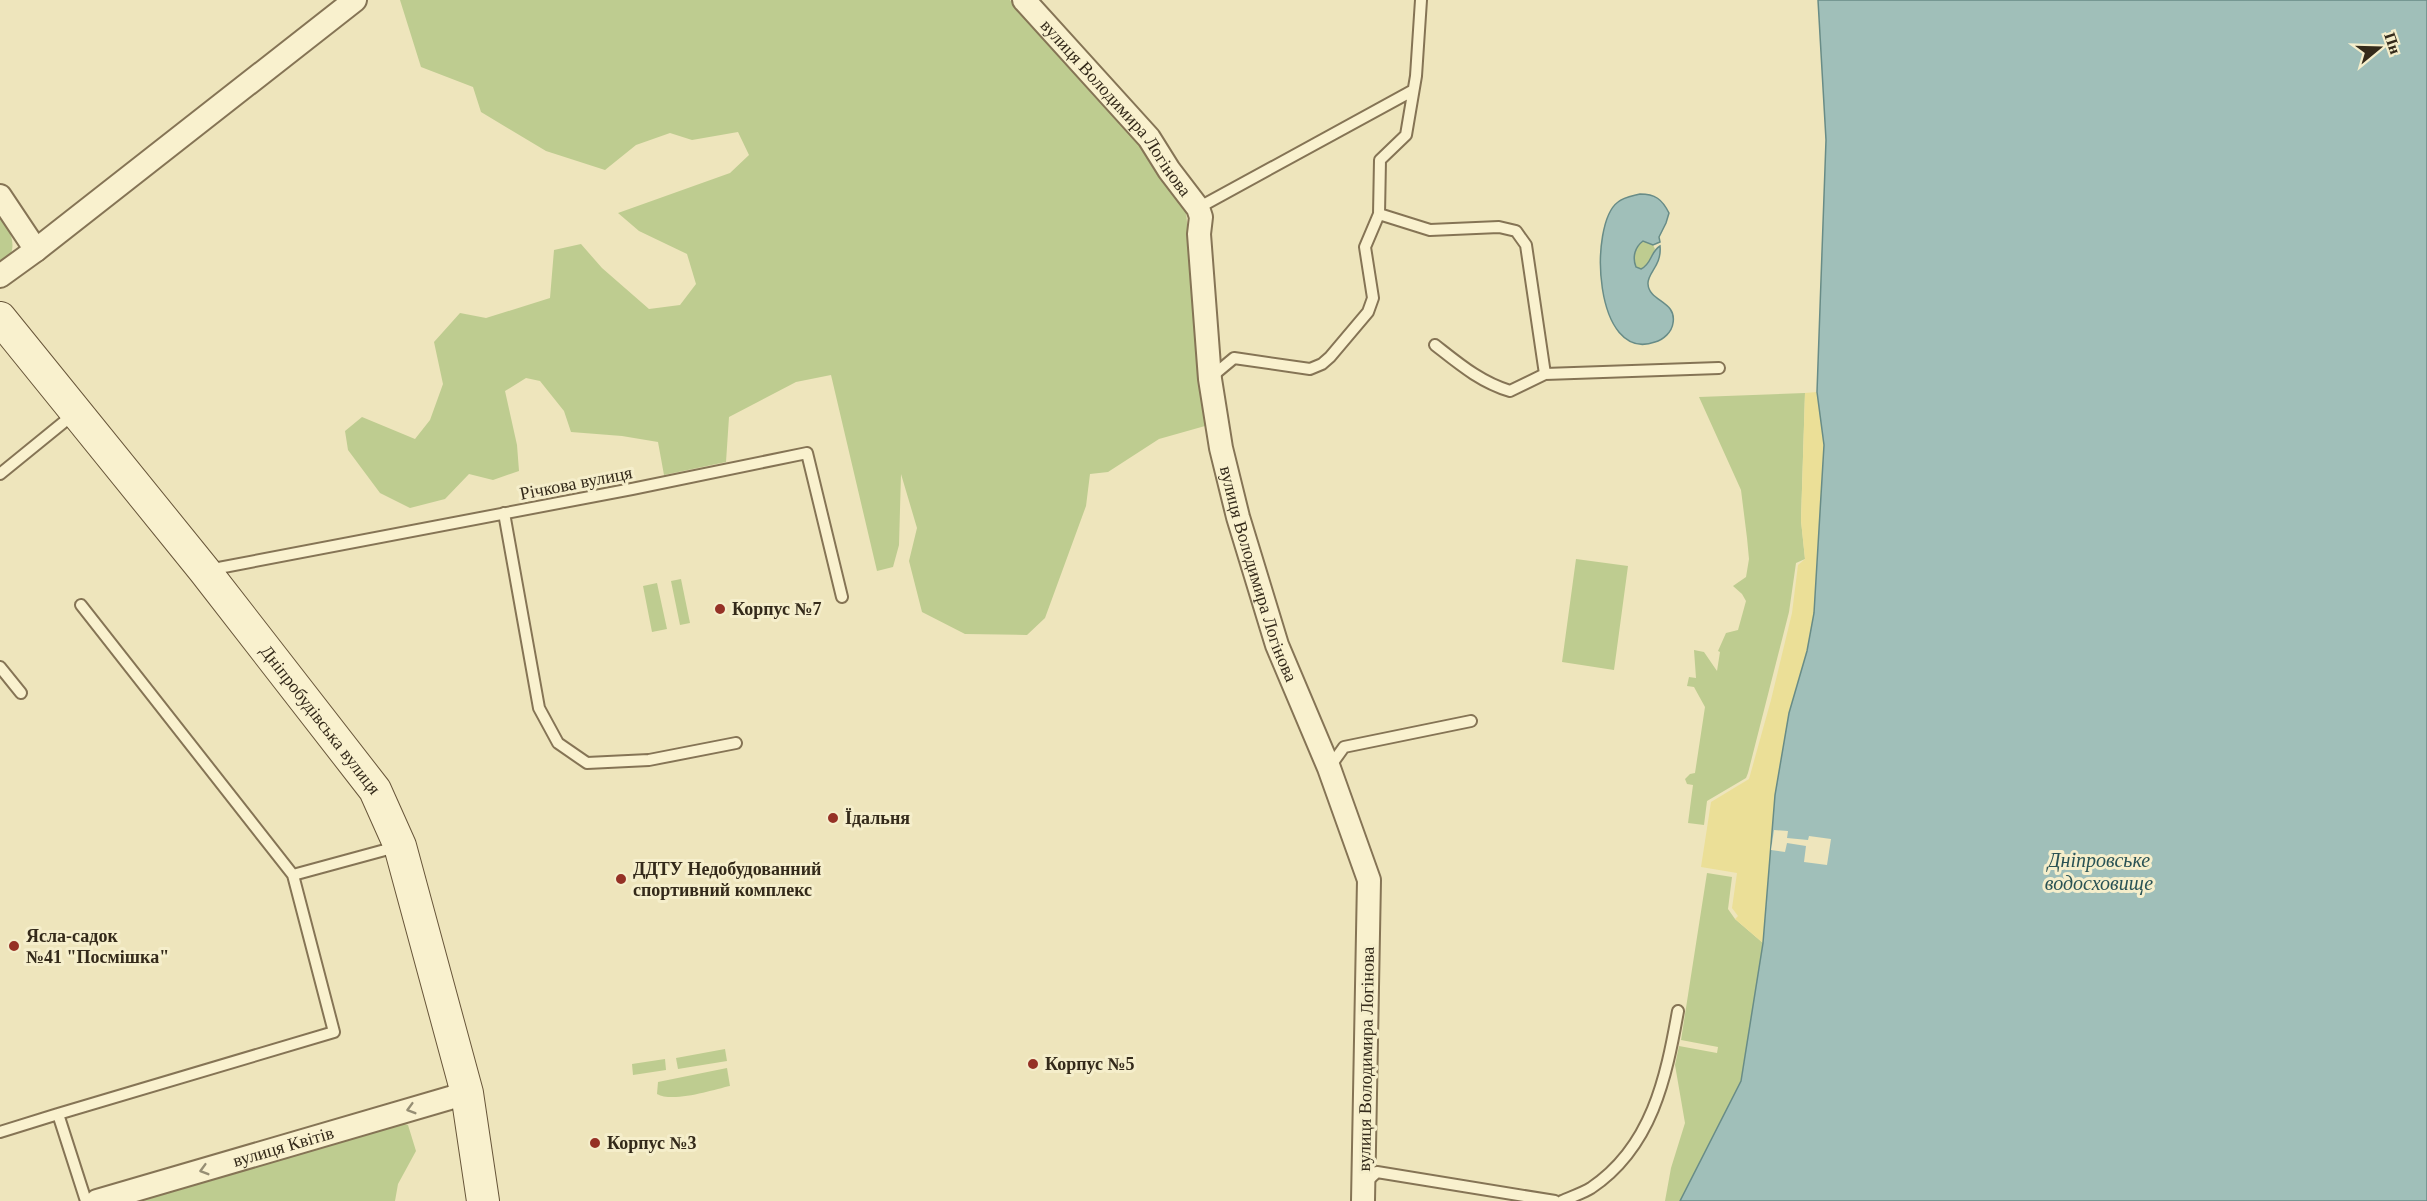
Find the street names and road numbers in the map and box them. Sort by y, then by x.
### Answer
street label: вулиця Володимира Логінова [1036,15,1195,200]
street label: Річкова вулиця [518,462,634,504]
street label: вулиця Володимира Логінова [1216,464,1301,685]
street label: Дніпробудівська вулиця [256,641,385,798]
street label: вулиця Володимира Логінова [1354,946,1378,1172]
street label: вулиця Квітів [230,1122,336,1171]

